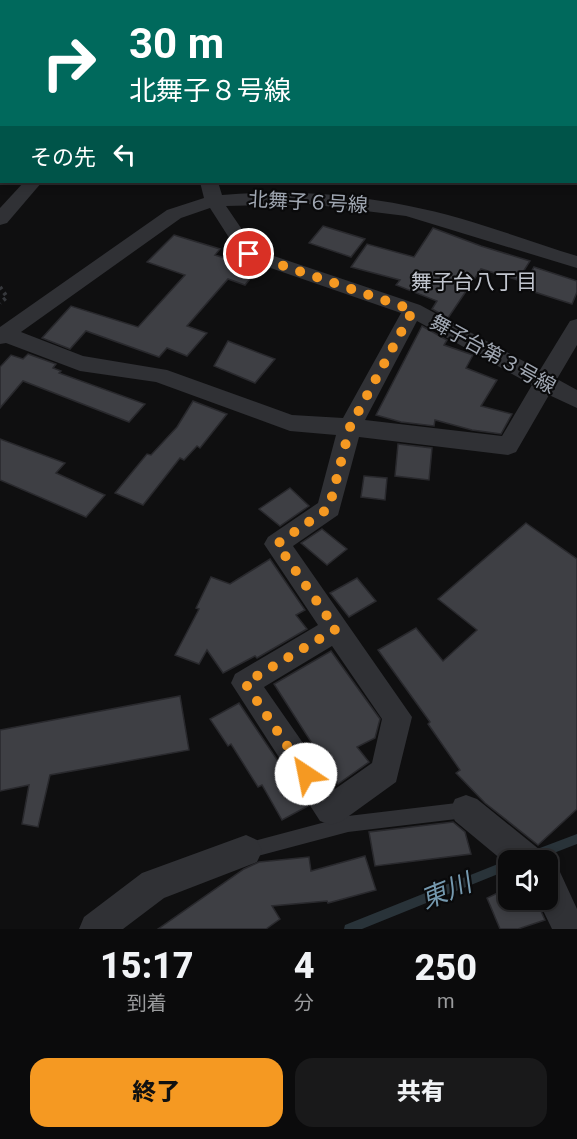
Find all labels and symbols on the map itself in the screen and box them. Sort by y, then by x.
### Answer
street label: 北舞子６号線 [247,187,369,217]
pin [223,228,274,279]
district label: 舞子台八丁目 [411,270,537,294]
street label: 舞子台第３号線 [426,310,560,398]
position arrow [274,742,338,806]
water label: 東川 [416,866,479,915]

